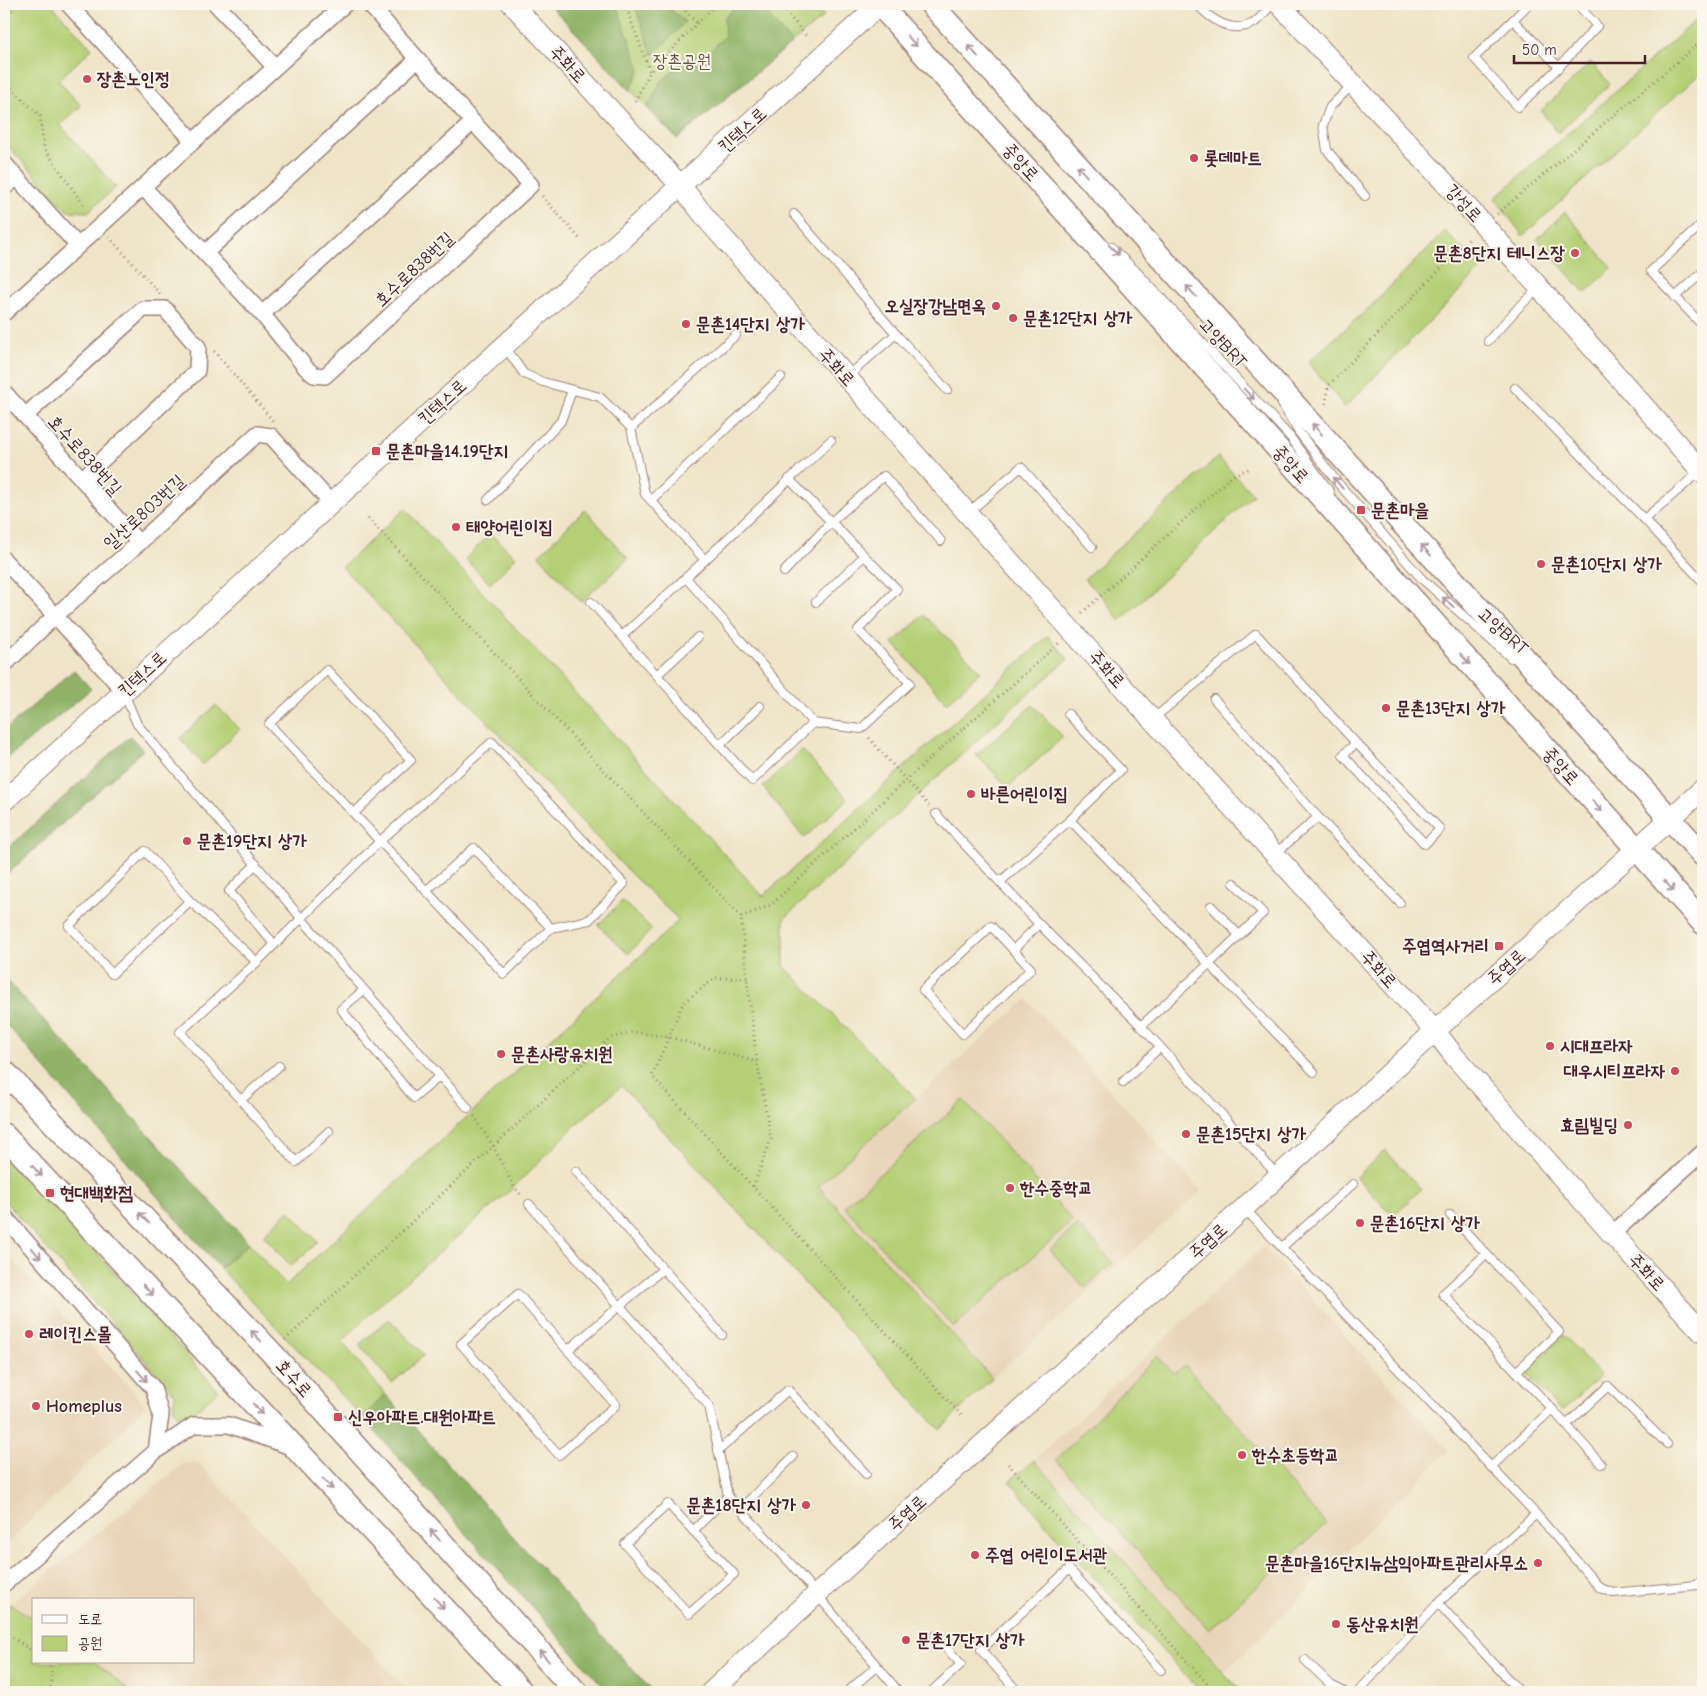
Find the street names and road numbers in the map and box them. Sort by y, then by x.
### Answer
street label: 주화로 [545,41,590,87]
street label: 킨텍스로 [714,103,771,158]
street label: 중앙로 [998,139,1043,186]
street label: 강성로 [1441,180,1486,226]
street label: 호수로838번길 [371,227,458,311]
street label: 고양BRT [1194,314,1251,373]
street label: 주화로 [814,344,859,391]
street label: 킨텍스로 [414,375,471,430]
street label: 호수로838번길 [43,411,126,500]
street label: 중앙로 [1268,441,1313,488]
street label: 일산로803번길 [99,470,190,554]
street label: 고양BRT [1473,603,1533,660]
street label: 주화로 [1084,646,1129,693]
street label: 킨텍스로 [114,647,171,702]
street label: 중앙로 [1538,743,1583,790]
street label: 주엽로 [1483,945,1530,990]
street label: 주화로 [1356,946,1401,993]
street label: 주엽로 [1185,1219,1232,1264]
street label: 주화로 [1624,1249,1669,1295]
street label: 호수로 [271,1355,316,1402]
street label: 주엽로 [884,1491,931,1536]

